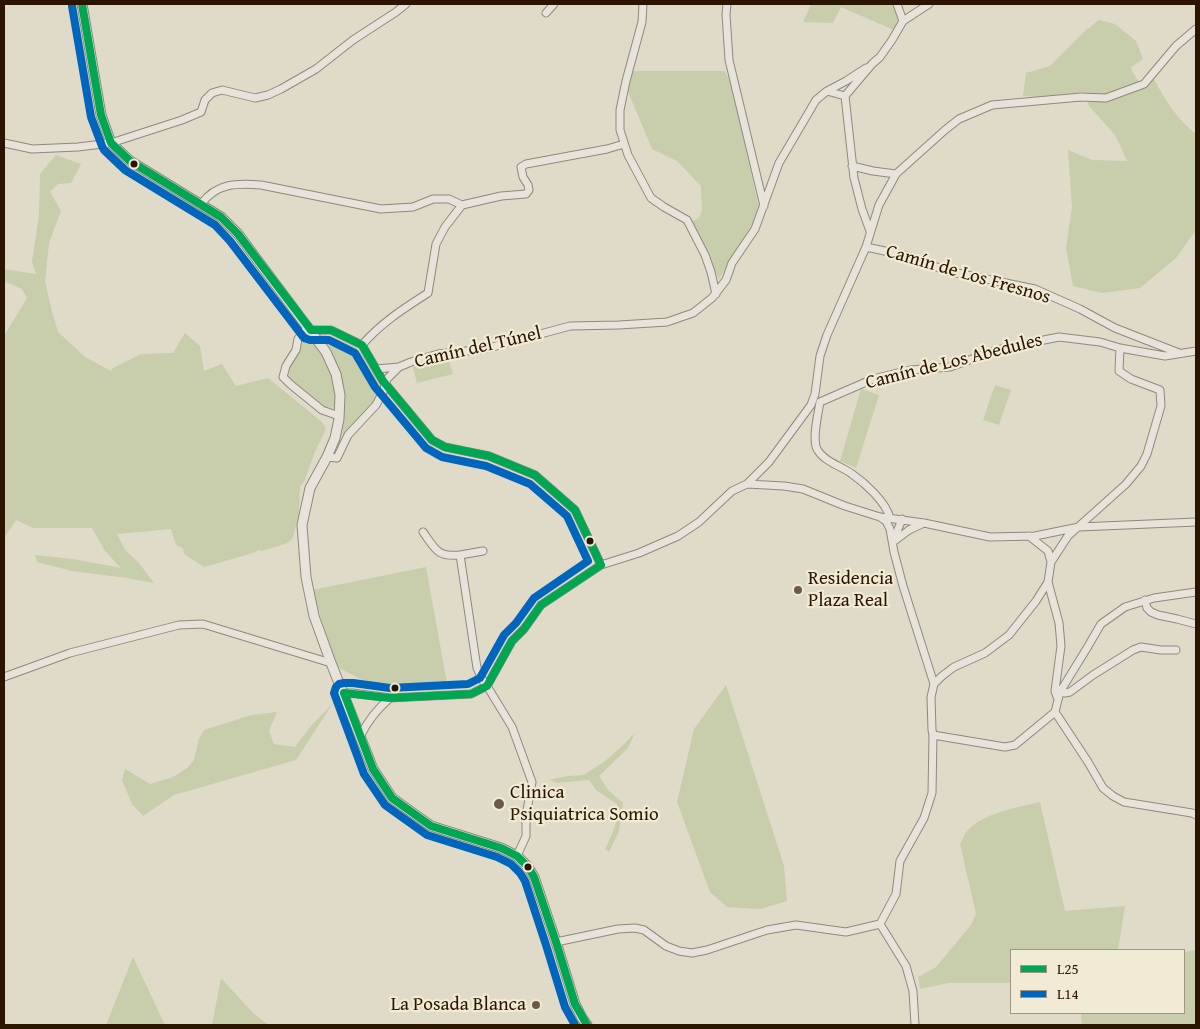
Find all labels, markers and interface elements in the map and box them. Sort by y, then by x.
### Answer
unlabelled marker [129,159,139,169]
street label: Camín de Los Fresnos [883,241,1053,309]
street label: Camín del Túnel [412,322,544,374]
street label: Camín de Los Abedules [863,329,1045,395]
unlabelled marker [585,536,595,546]
place label: Residencia Plaza Real [808,568,893,612]
marker: Residencia Plaza Real [792,584,804,596]
unlabelled marker [390,683,400,693]
place label: Clinica Psiquiatrica Somio [510,782,659,826]
marker: Clinica Psiquiatrica Somio [492,797,506,811]
unlabelled marker [523,862,533,872]
legend [1010,949,1185,1014]
text: L25 [1057,958,1079,979]
text: L14 [1057,983,1079,1004]
place label: La Posada Blanca [391,994,526,1016]
marker: La Posada Blanca [530,999,542,1011]

